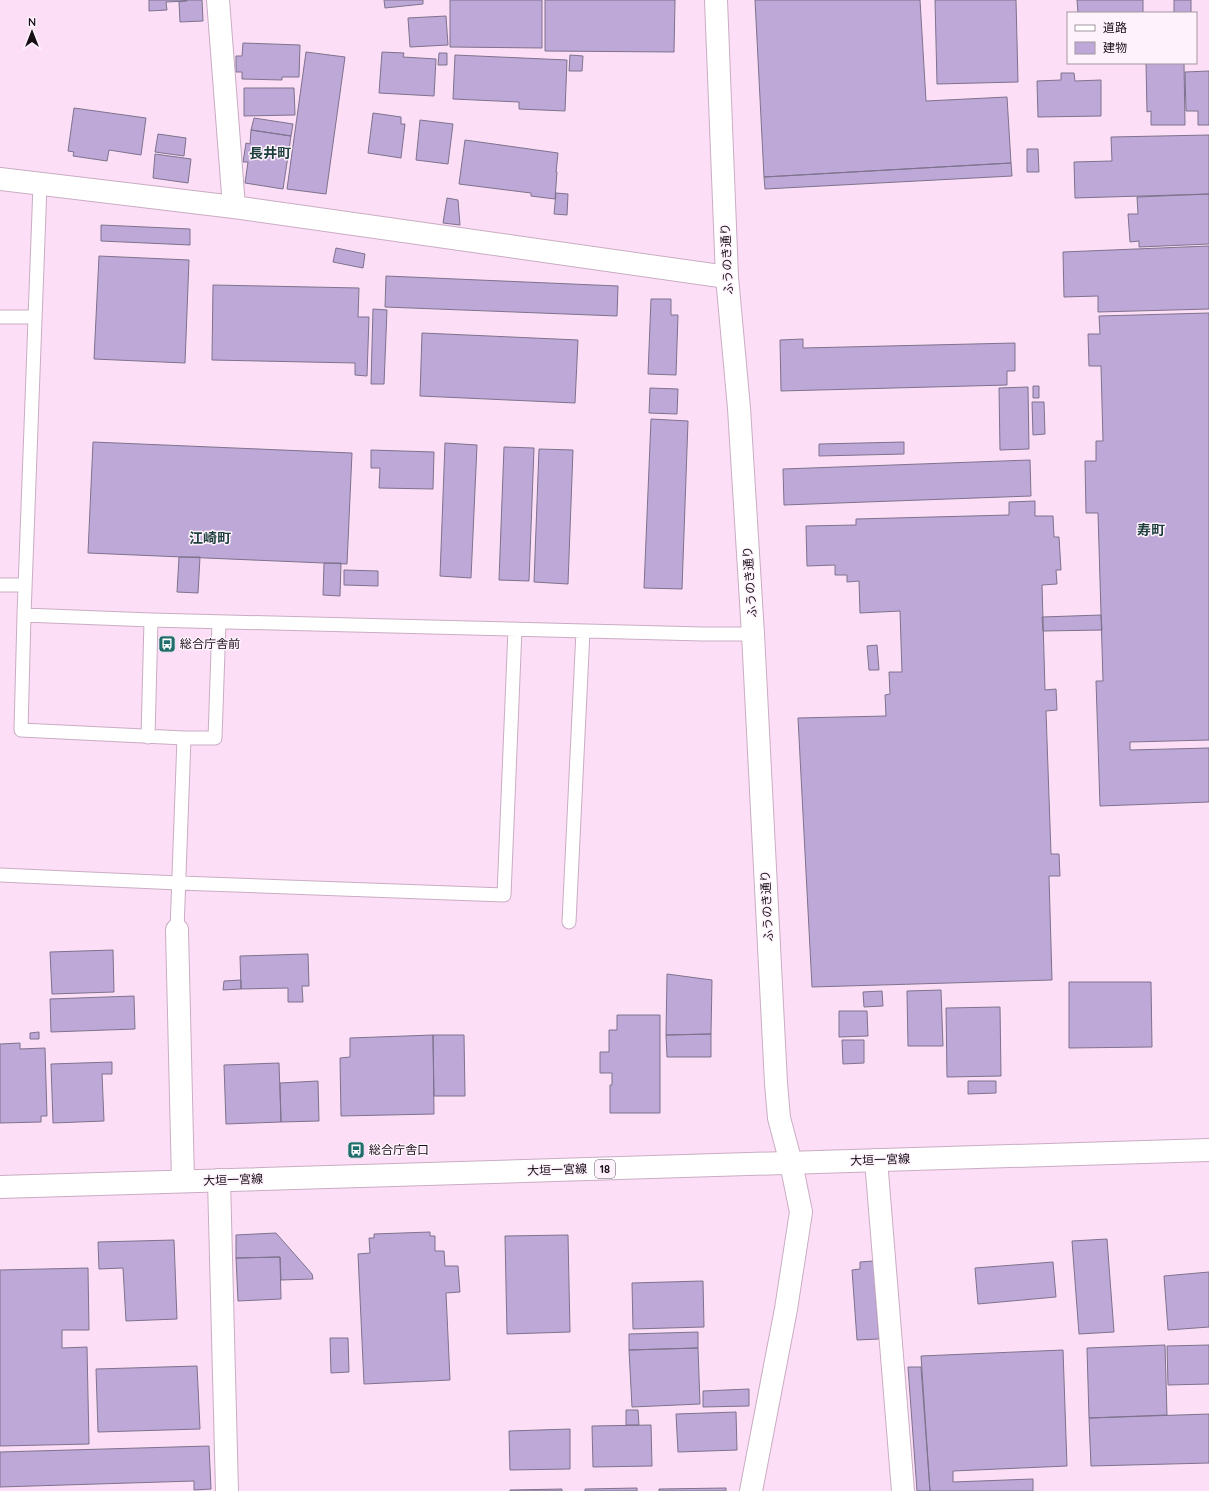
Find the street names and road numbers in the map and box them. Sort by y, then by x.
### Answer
street label: ふうのき通り [717,223,736,295]
street label: ふうのき通り [740,546,759,618]
street label: ふうのき通り [757,870,776,942]
street label: 大垣一宮線 [850,1151,910,1168]
road number: 18 [595,1160,615,1178]
street label: 大垣一宮線 [527,1161,587,1178]
street label: 大垣一宮線 [203,1171,263,1188]

